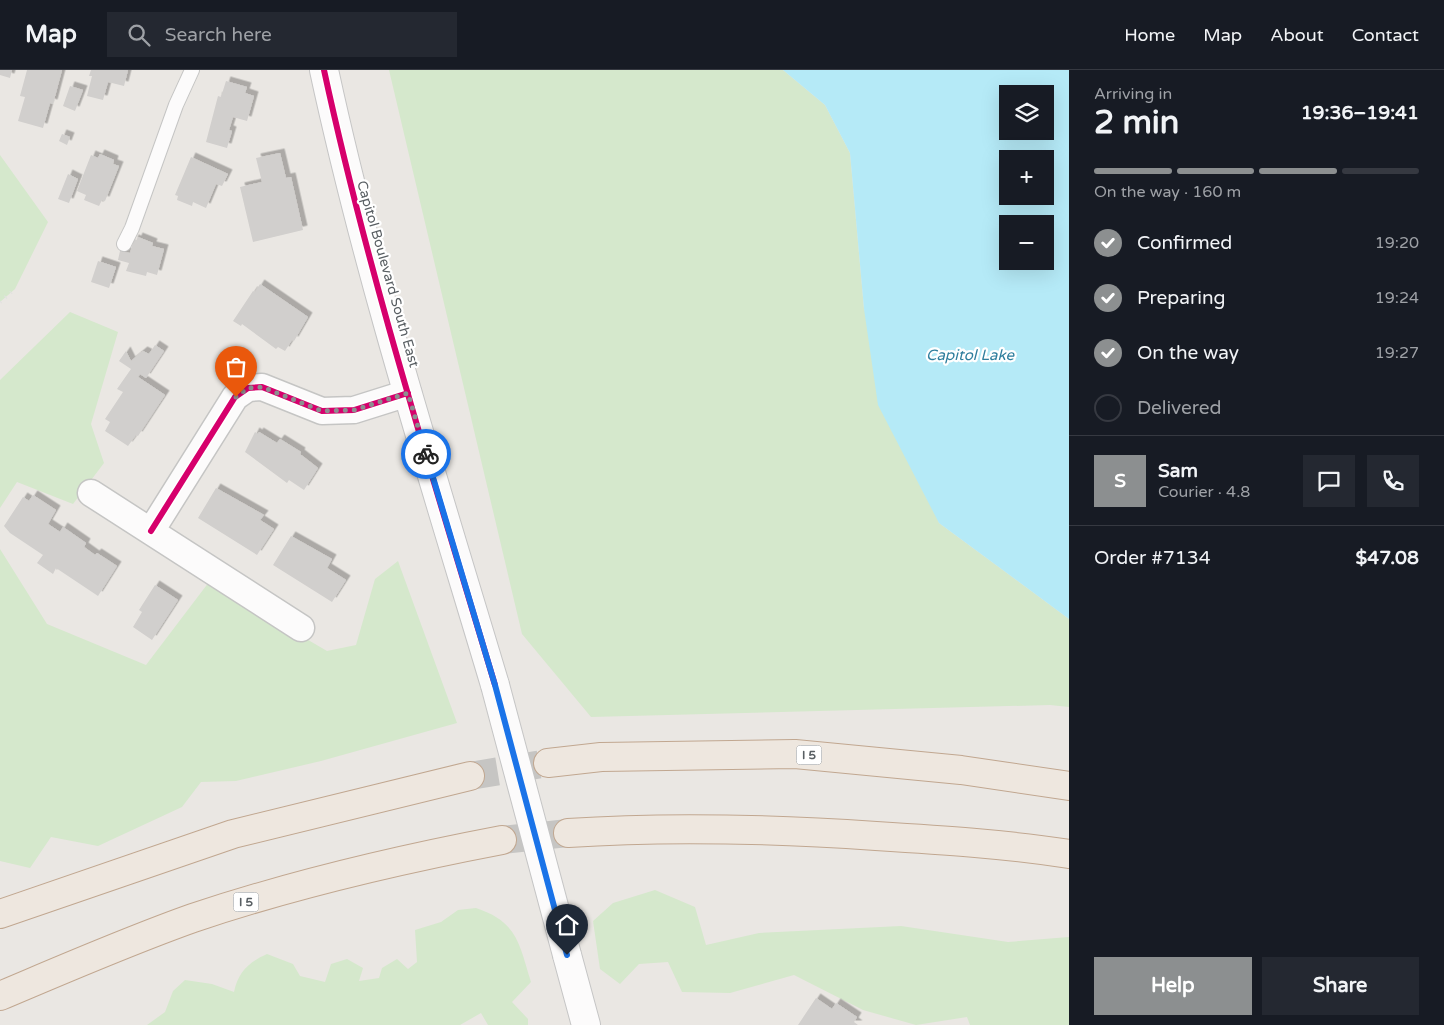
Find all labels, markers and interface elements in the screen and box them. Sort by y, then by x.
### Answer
search box [107,12,457,57]
text: Map [25,20,77,49]
icon: search [125,21,153,49]
text: Search here [165,24,272,46]
text: Home [1124,24,1175,46]
text: Map [1203,24,1242,46]
text: About [1270,24,1324,46]
text: Contact [1352,24,1419,46]
text: Arriving in [1094,84,1172,104]
map controls [999,85,1054,270]
button: layers [999,85,1054,140]
text: 19:36–19:41 [1301,102,1419,124]
text: 2 min [1094,104,1179,142]
button: + [999,150,1054,205]
street label: Capitol Boulevard South East [353,179,423,370]
text: On the way · 160 m [1094,182,1241,202]
button: − [999,215,1054,270]
icon: check [1094,229,1122,257]
text: Confirmed [1137,232,1232,254]
text: 19:20 [1375,233,1419,253]
icon: check [1094,284,1122,312]
text: Preparing [1137,287,1226,309]
text: 19:24 [1375,288,1419,308]
icon: check [1094,339,1122,367]
text: On the way [1137,342,1239,364]
text: 19:27 [1375,343,1419,363]
pin [215,346,257,397]
water label: Capitol Lake [926,346,1016,364]
icon: bag [222,353,250,381]
text: Delivered [1137,397,1222,419]
courier [401,429,451,479]
icon: bike [412,440,440,468]
button: chat [1303,455,1355,507]
button: phone [1367,455,1419,507]
text: Sam [1158,460,1198,482]
text: S [1114,470,1126,492]
text: Courier · 4.8 [1158,482,1250,502]
text: Order #7134 [1094,547,1211,569]
text: $47.08 [1356,547,1419,569]
road number: I 5 [796,746,822,764]
road number: I 5 [234,892,258,912]
pin [546,904,588,955]
icon: home [553,911,581,939]
button: Help [1094,957,1252,1015]
button: Share [1262,957,1419,1015]

